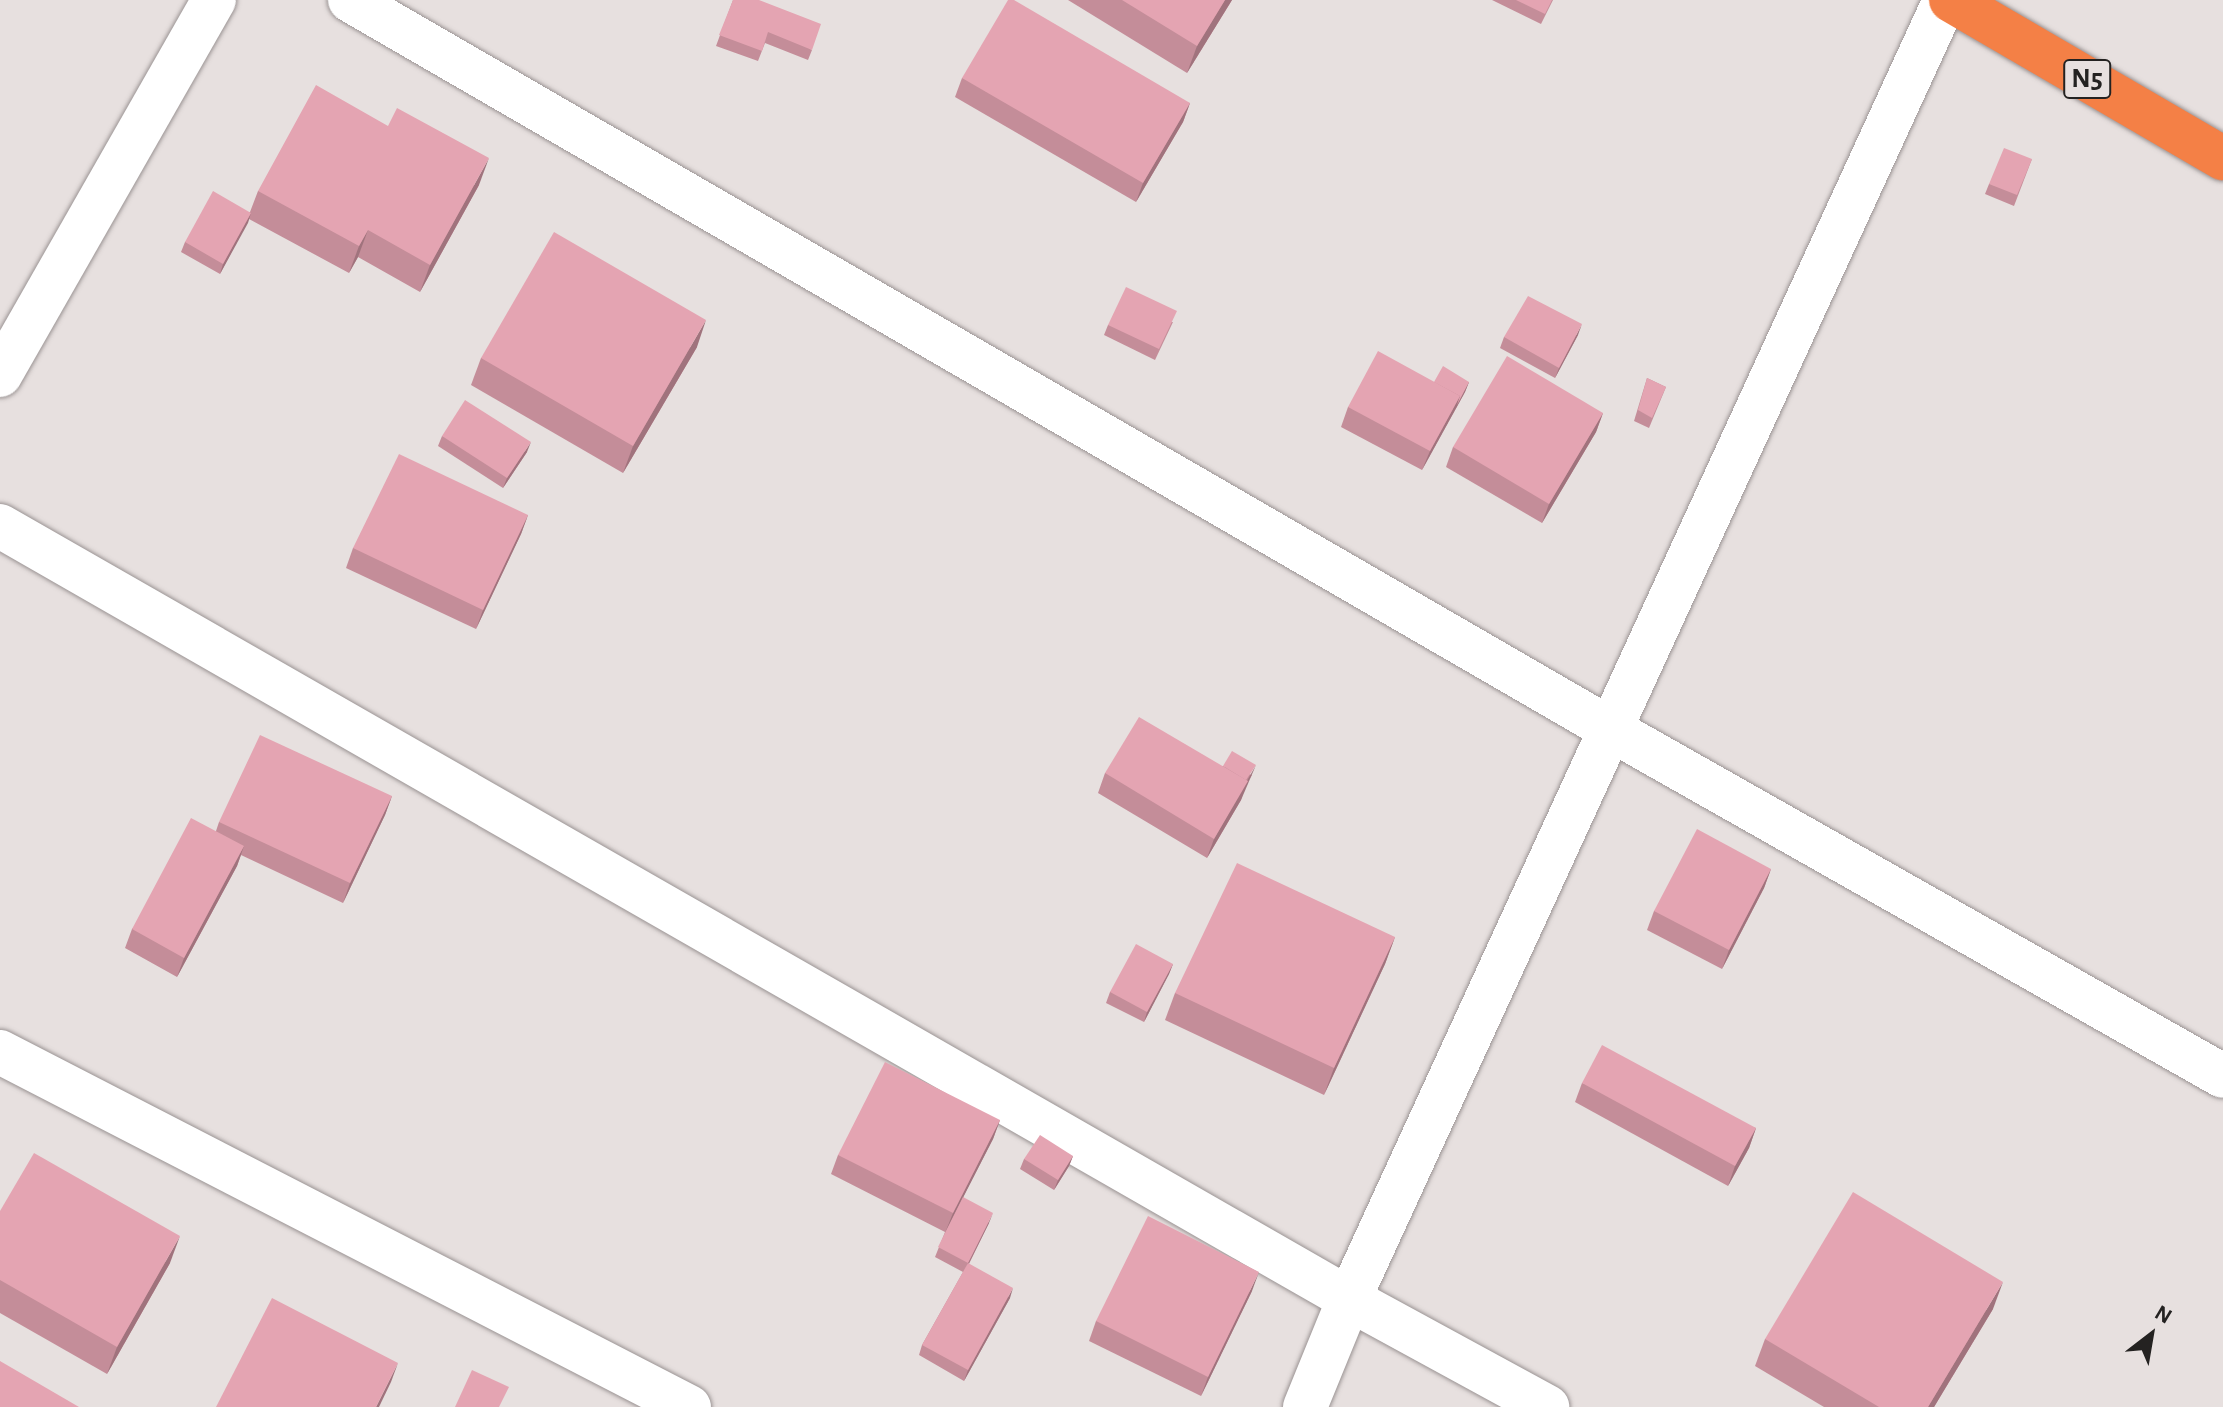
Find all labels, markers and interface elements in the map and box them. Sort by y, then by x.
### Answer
road number: N5 [2063,55,2111,103]
north arrow [2111,1295,2191,1375]
text: N [2151,1301,2176,1328]

